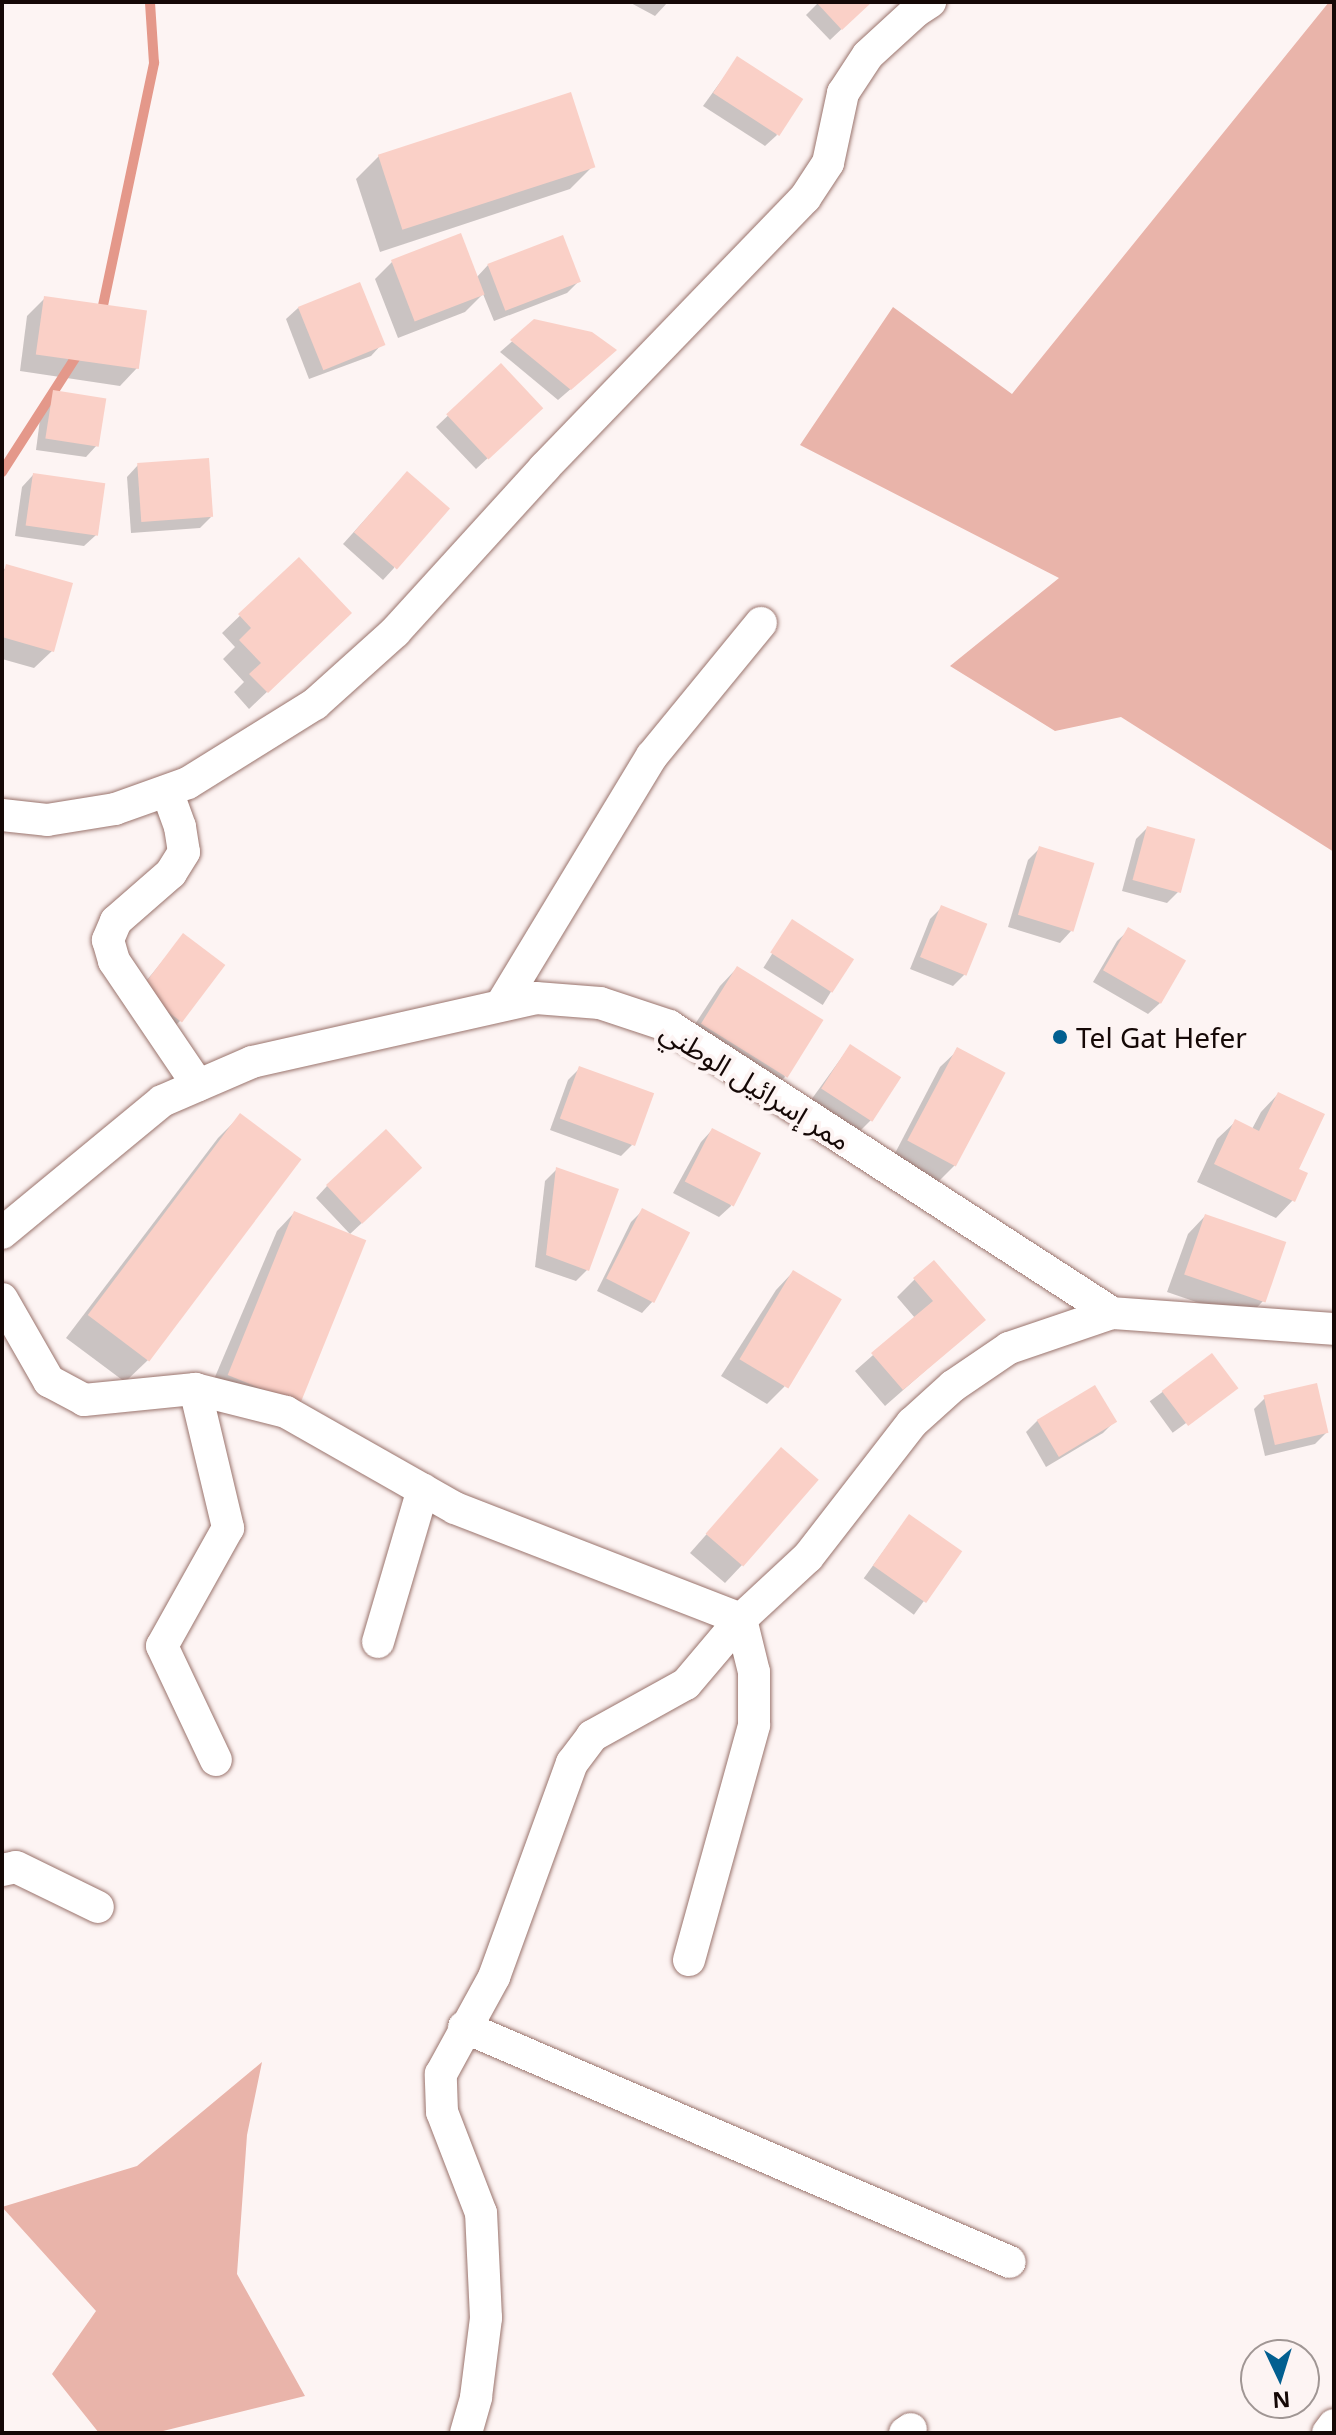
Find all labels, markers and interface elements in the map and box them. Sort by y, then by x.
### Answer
street label: ممر إسرائيل الوطني [655,1013,857,1157]
place label: Tel Gat Hefer [1076,1020,1247,1054]
marker: Tel Gat Hefer [1051,1028,1069,1046]
north arrow [1240,2339,1320,2419]
text: N [1272,2385,1292,2417]

